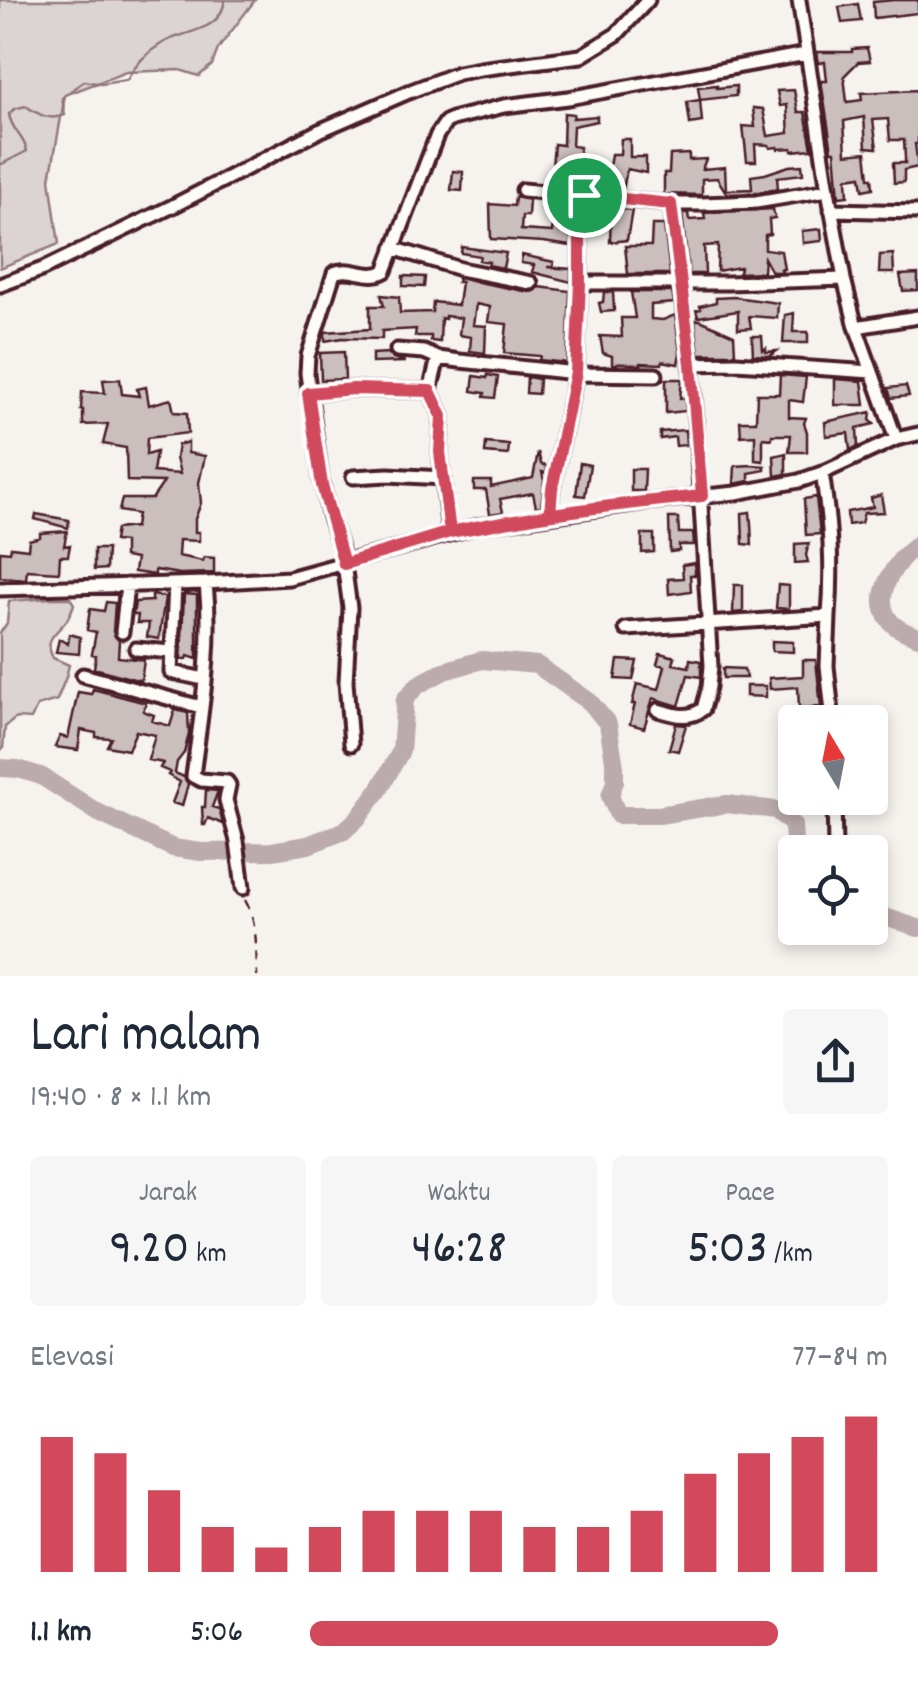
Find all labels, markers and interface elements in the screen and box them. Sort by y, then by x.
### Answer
pin [542,153,627,238]
icon: arrive [557,168,612,223]
north arrow [778,705,888,815]
map controls [778,705,888,945]
button: locate [778,835,888,945]
text: Lari malam [30,999,262,1078]
button: share [783,1009,888,1114]
text: 19:40 · 8 × 1.1 km [30,1076,211,1122]
text: Jarak [139,1175,197,1215]
text: Waktu [427,1175,491,1215]
text: Pace [725,1175,775,1215]
text: 9.20 [109,1215,190,1287]
text: 46:28 [411,1215,507,1287]
text: 5:03 [687,1215,768,1287]
text: km [190,1236,227,1276]
text: /km [768,1236,813,1276]
text: Elevasi [30,1336,114,1382]
text: 77–84 m [792,1336,888,1382]
text: 1.1 km [30,1611,92,1657]
text: 5:06 [190,1611,243,1657]

